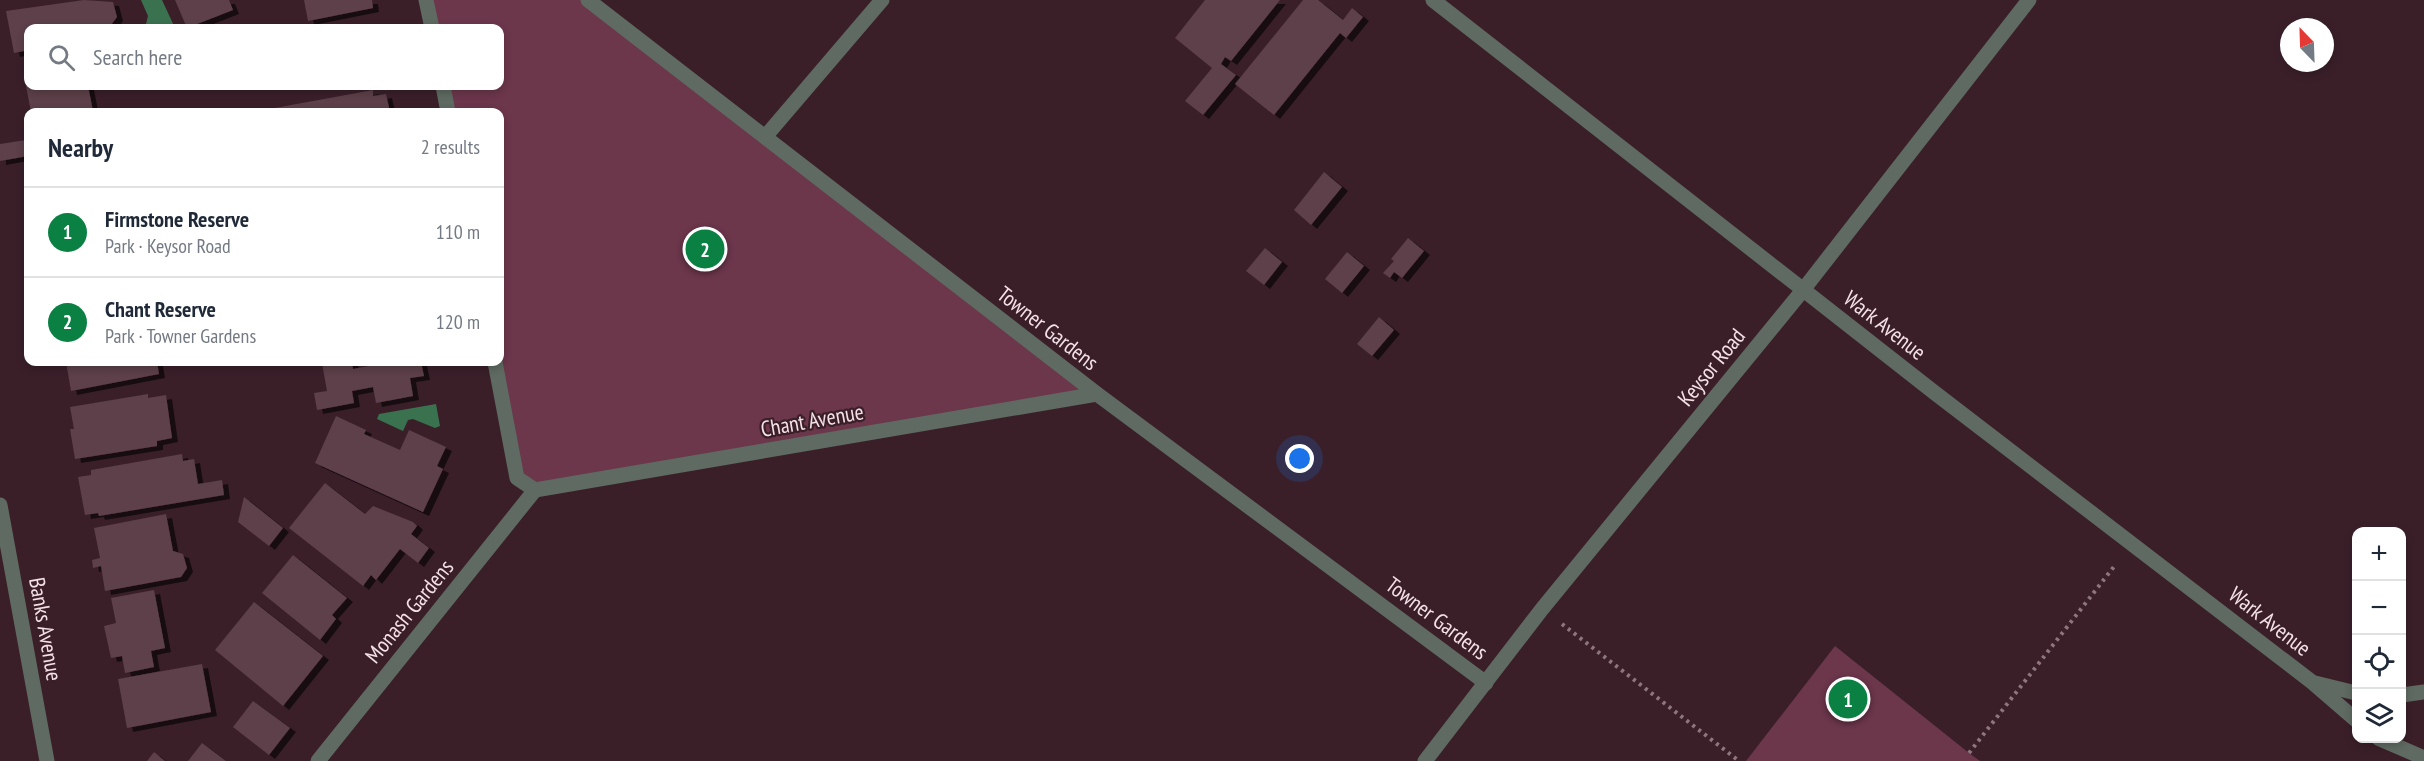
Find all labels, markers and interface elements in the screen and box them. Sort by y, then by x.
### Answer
north arrow [2280,18,2334,72]
search box [24,24,504,90]
icon: search [45,41,78,74]
text: Search here [93,43,182,71]
text: Nearby [48,131,113,164]
text: 2 results [421,134,480,160]
text: Firmstone Reserve [105,205,249,233]
text: 1 [63,219,72,245]
text: 110 m [436,219,480,245]
pin: 2 [686,226,724,272]
text: Park · Keysor Road [105,233,231,259]
street label: Towner Gardens [992,280,1104,376]
street label: Wark Avenue [1838,284,1932,366]
text: Chant Reserve [105,295,216,323]
text: 2 [63,309,72,335]
text: 120 m [436,309,480,335]
street label: Keysor Road [1671,322,1751,412]
text: Park · Towner Gardens [105,323,256,349]
street label: Chant Avenue [758,397,866,443]
your location [1285,444,1314,473]
map controls [2352,527,2406,743]
button: + [2352,527,2406,581]
street label: Monash Gardens [359,554,459,668]
street label: Towner Gardens [1380,571,1494,665]
street label: Banks Avenue [23,575,69,683]
street label: Wark Avenue [2223,580,2317,662]
button: − [2352,581,2406,635]
button: locate [2352,635,2406,689]
pin: 1 [1828,676,1868,722]
button: layers [2352,689,2406,743]

